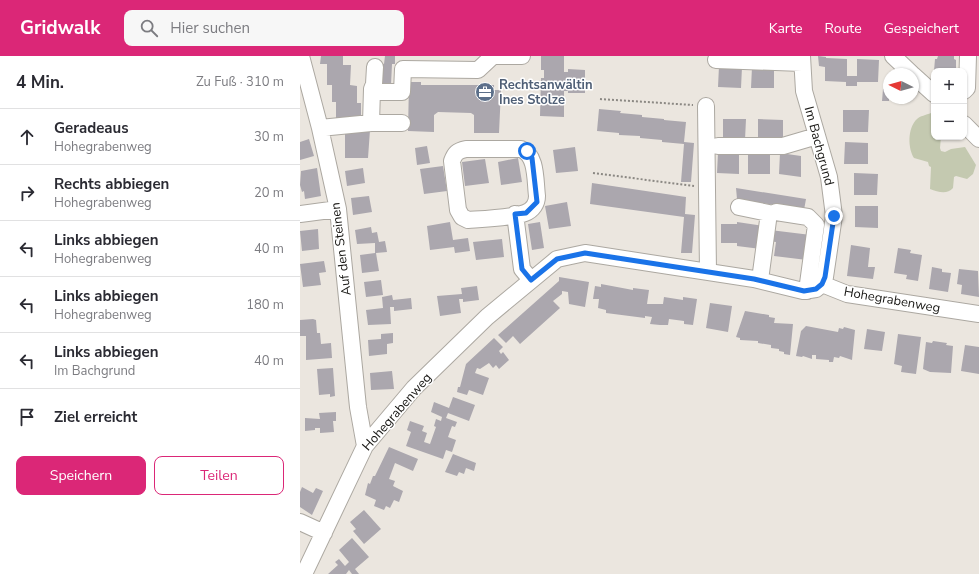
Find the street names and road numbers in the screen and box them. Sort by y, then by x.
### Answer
street label: Im Bachgrund [800,104,838,188]
street label: Auf den Steinen [326,201,356,297]
street label: Hohegrabenweg [842,283,942,317]
street label: Hohegrabenweg [358,369,436,455]

